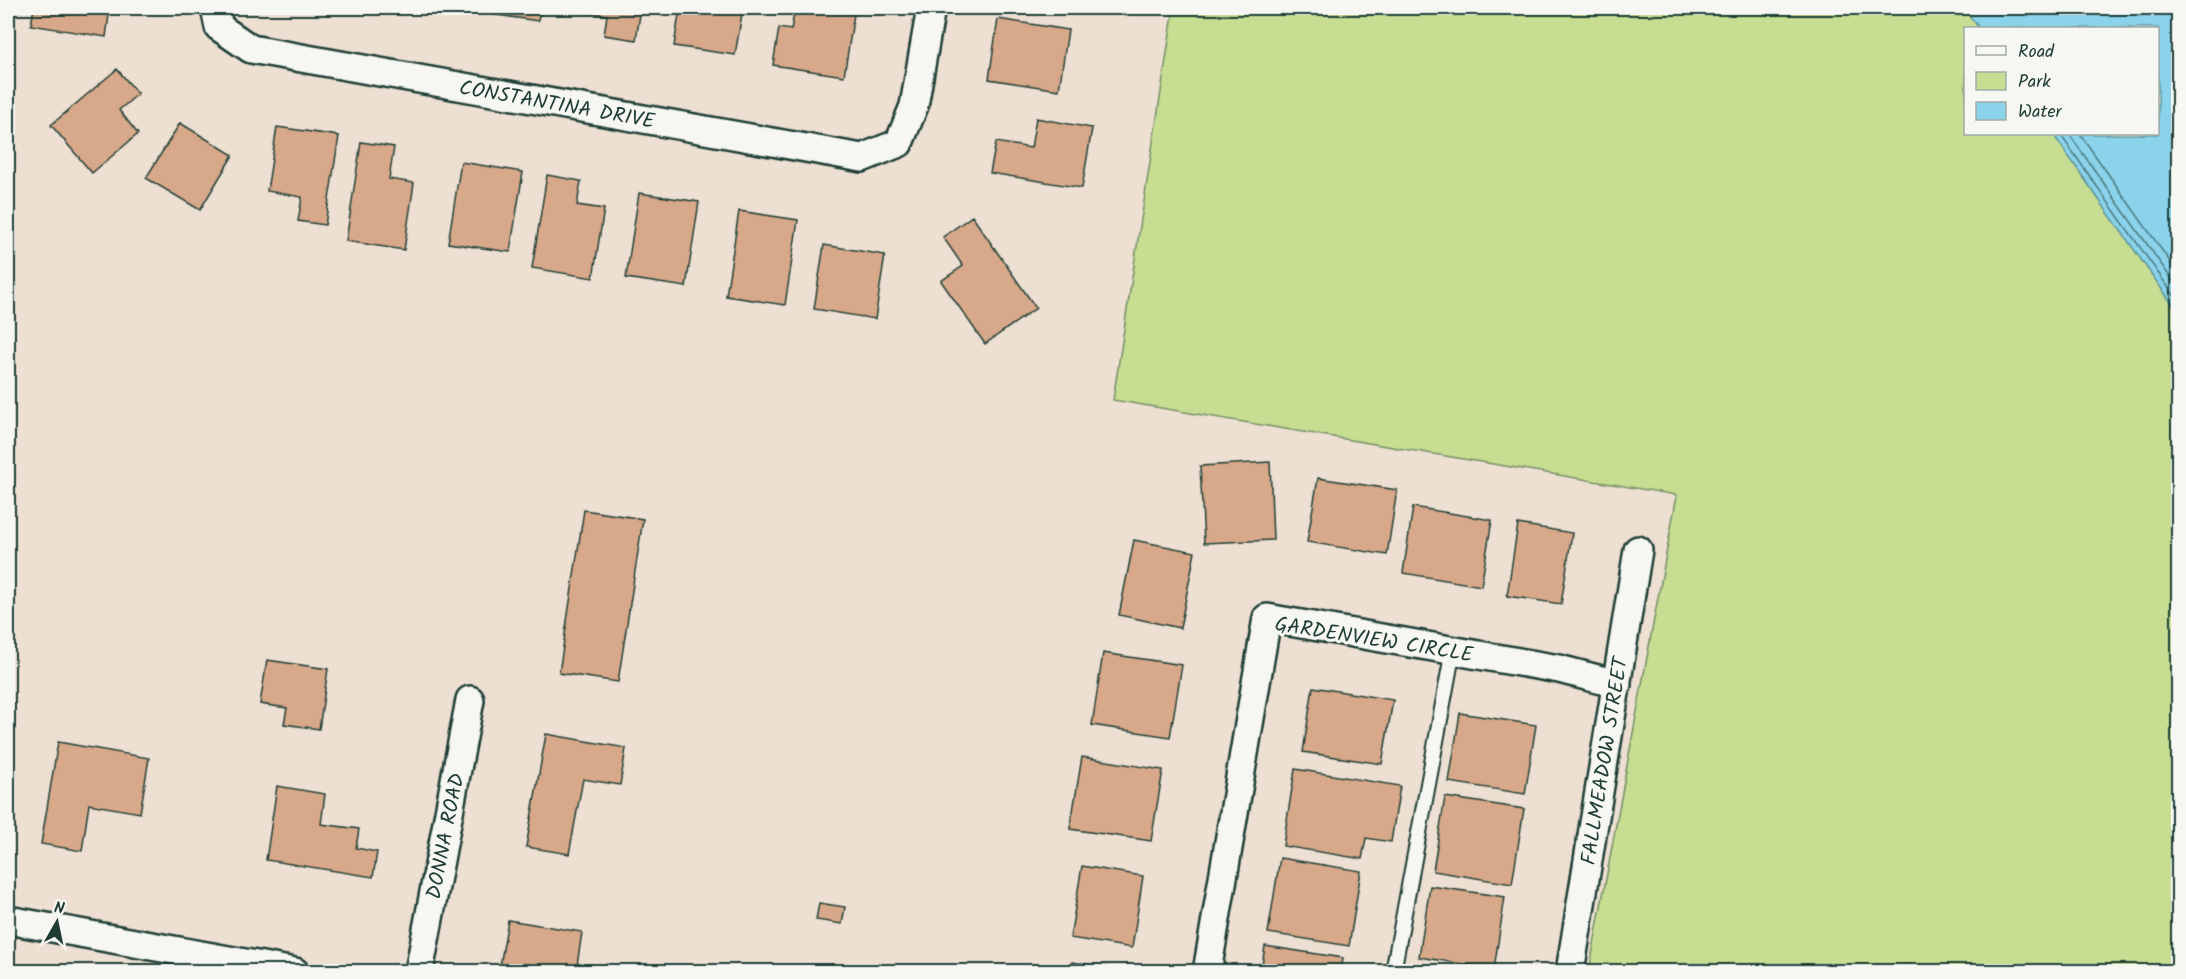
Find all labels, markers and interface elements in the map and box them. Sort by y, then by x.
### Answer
legend [1964,27,2159,135]
text: Road [2018,38,2055,67]
text: Park [2018,68,2051,97]
street label: CONSTANTINA DRIVE [456,72,658,139]
text: Water [2018,98,2063,127]
street label: GARDENVIEW CIRCLE [1272,609,1476,673]
street label: FALLMEADOW STREET [1573,653,1638,868]
street label: DONNA ROAD [418,771,475,902]
north arrow [27,892,87,952]
text: N [52,896,66,922]

